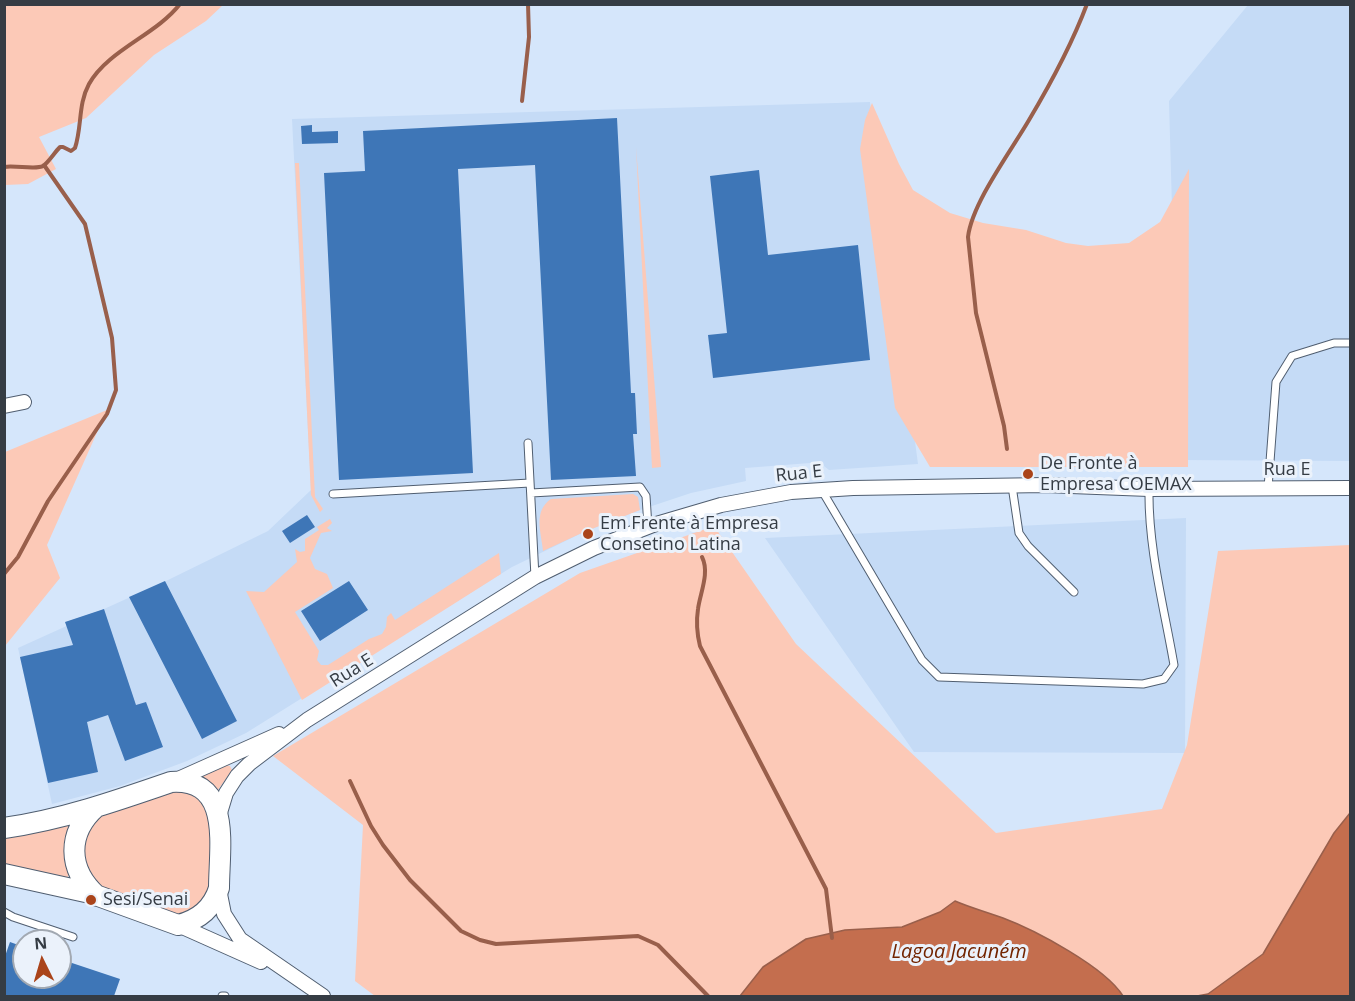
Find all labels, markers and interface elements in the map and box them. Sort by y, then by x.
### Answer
place label: De Fronte à Empresa COEMAX [1040,453,1192,496]
street label: Rua E [1264,459,1310,481]
street label: Rua E [775,461,823,487]
marker: De Fronte à Empresa COEMAX [1021,467,1035,481]
place label: Em Frente à Empresa Consetino Latina [600,513,779,556]
marker: Em Frente à Empresa Consetino Latina [581,527,595,541]
street label: Rua E [326,649,378,693]
place label: Sesi/Senai [103,889,188,911]
marker: Sesi/Senai [84,893,98,907]
north arrow [12,929,72,989]
text: N [33,932,48,955]
water label: Lagoa Jacuném [891,940,1027,964]

